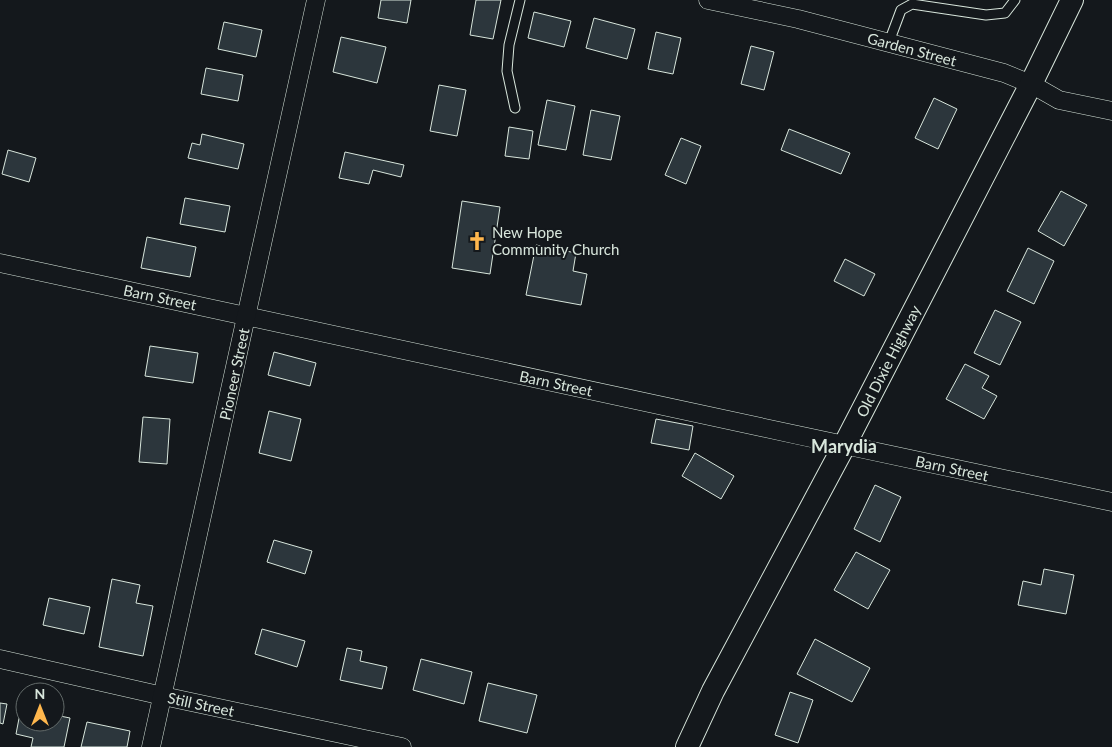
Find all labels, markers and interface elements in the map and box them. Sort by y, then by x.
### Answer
street label: Garden Street [865,28,959,70]
place label: New Hope Community Church [492,223,619,258]
church icon: New Hope Community Church [466,230,488,252]
street label: Barn Street [122,280,199,314]
street label: Old Dixie Highway [852,302,924,420]
street label: Pioneer Street [215,326,253,422]
street label: Barn Street [518,366,595,400]
district label: Marydia [811,435,877,457]
street label: Barn Street [914,451,991,485]
north arrow [15,682,65,732]
text: N [35,685,45,702]
street label: Still Street [166,688,236,720]

